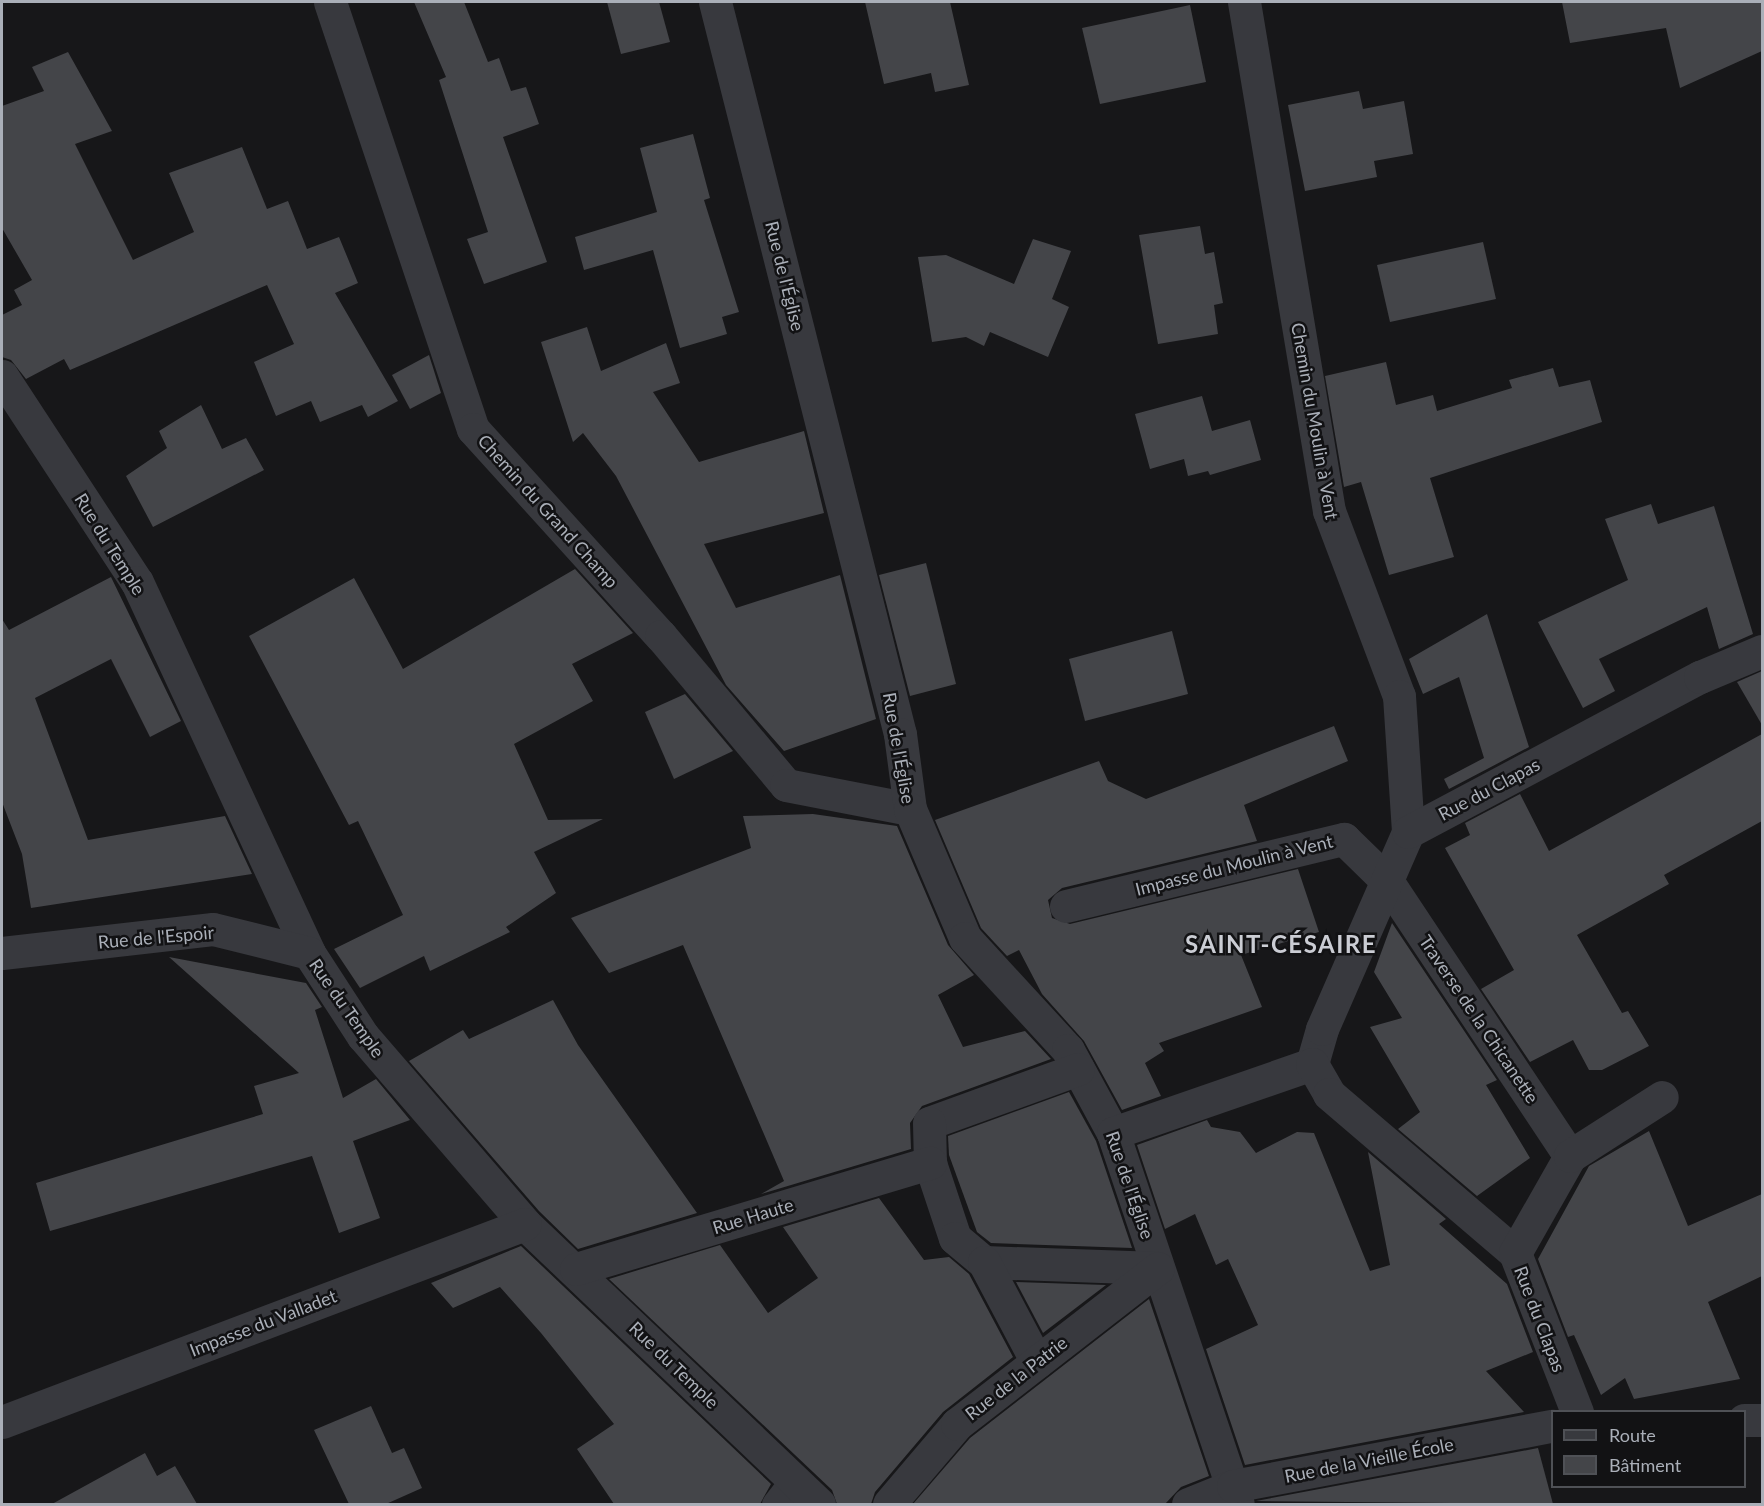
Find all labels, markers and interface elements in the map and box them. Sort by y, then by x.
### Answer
street label: Rue de l'Église [761,219,809,333]
street label: Chemin du Moulin à Vent [1287,321,1343,521]
street label: Chemin du Grand Champ [473,430,623,592]
street label: Rue du Temple [70,489,150,599]
street label: Rue de l'Église [879,691,919,805]
street label: Rue du Clapas [1435,753,1543,825]
street label: Impasse du Moulin à Vent [1133,830,1335,900]
street label: Rue de l'Espoir [97,921,215,953]
district label: SAINT-CÉSAIRE [1185,930,1377,958]
street label: Traverse de la Chicanette [1415,931,1543,1107]
street label: Rue du Temple [305,954,389,1062]
street label: Rue de l'Église [1101,1128,1159,1242]
street label: Rue Haute [710,1193,796,1239]
street label: Rue du Clapas [1510,1263,1570,1375]
street label: Impasse du Valladet [186,1285,340,1361]
street label: Rue du Temple [625,1317,723,1413]
street label: Rue de la Patrie [961,1332,1071,1424]
legend [1551,1410,1746,1488]
text: Route [1609,1424,1656,1446]
street label: Rue de la Vieille École [1282,1433,1456,1487]
text: Bâtiment [1609,1454,1681,1476]

